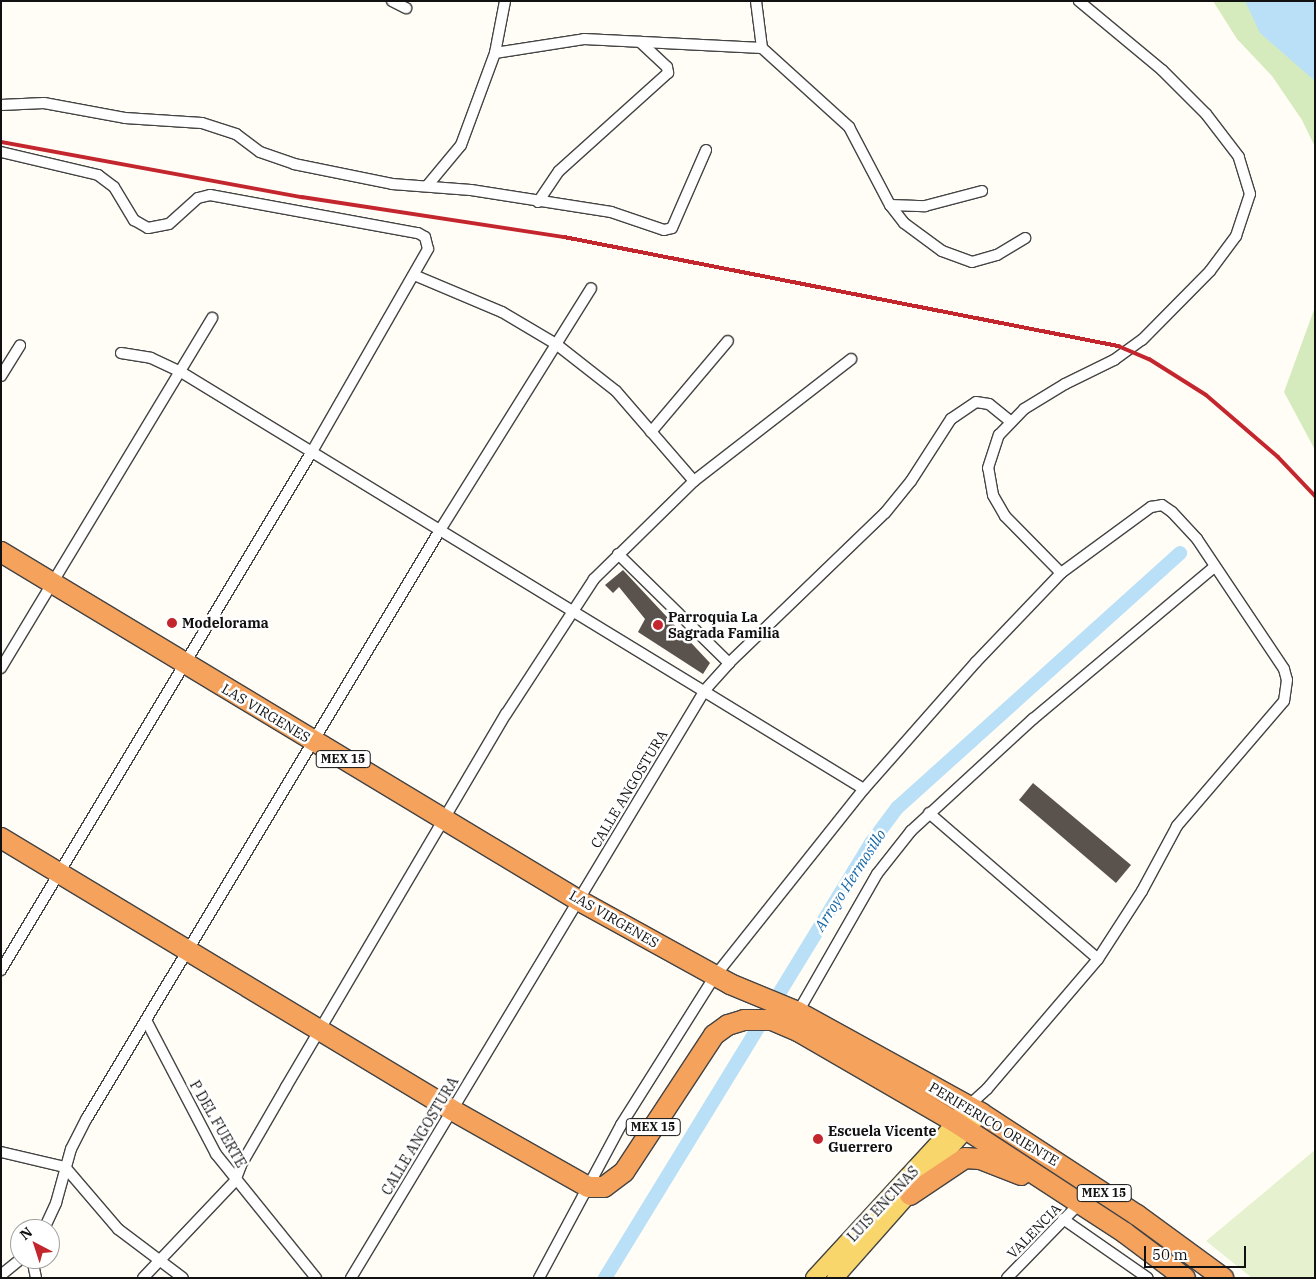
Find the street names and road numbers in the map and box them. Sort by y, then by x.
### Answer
street label: LAS VIRGENES [219,680,313,746]
street label: CALLE ANGOSTURA [587,727,671,851]
road number: MEX 15 [316,750,370,769]
street label: LAS VIRGENES [566,887,662,951]
street label: CALLE ANGOSTURA [378,1074,462,1198]
street label: P DEL FUERTE [186,1078,250,1170]
street label: PERIFERICO ORIENTE [926,1079,1062,1169]
road number: MEX 15 [626,1118,680,1136]
street label: LUIS ENCINAS [844,1163,922,1245]
road number: MEX 15 [1076,1184,1132,1202]
street label: VALENCIA [1004,1200,1064,1262]

